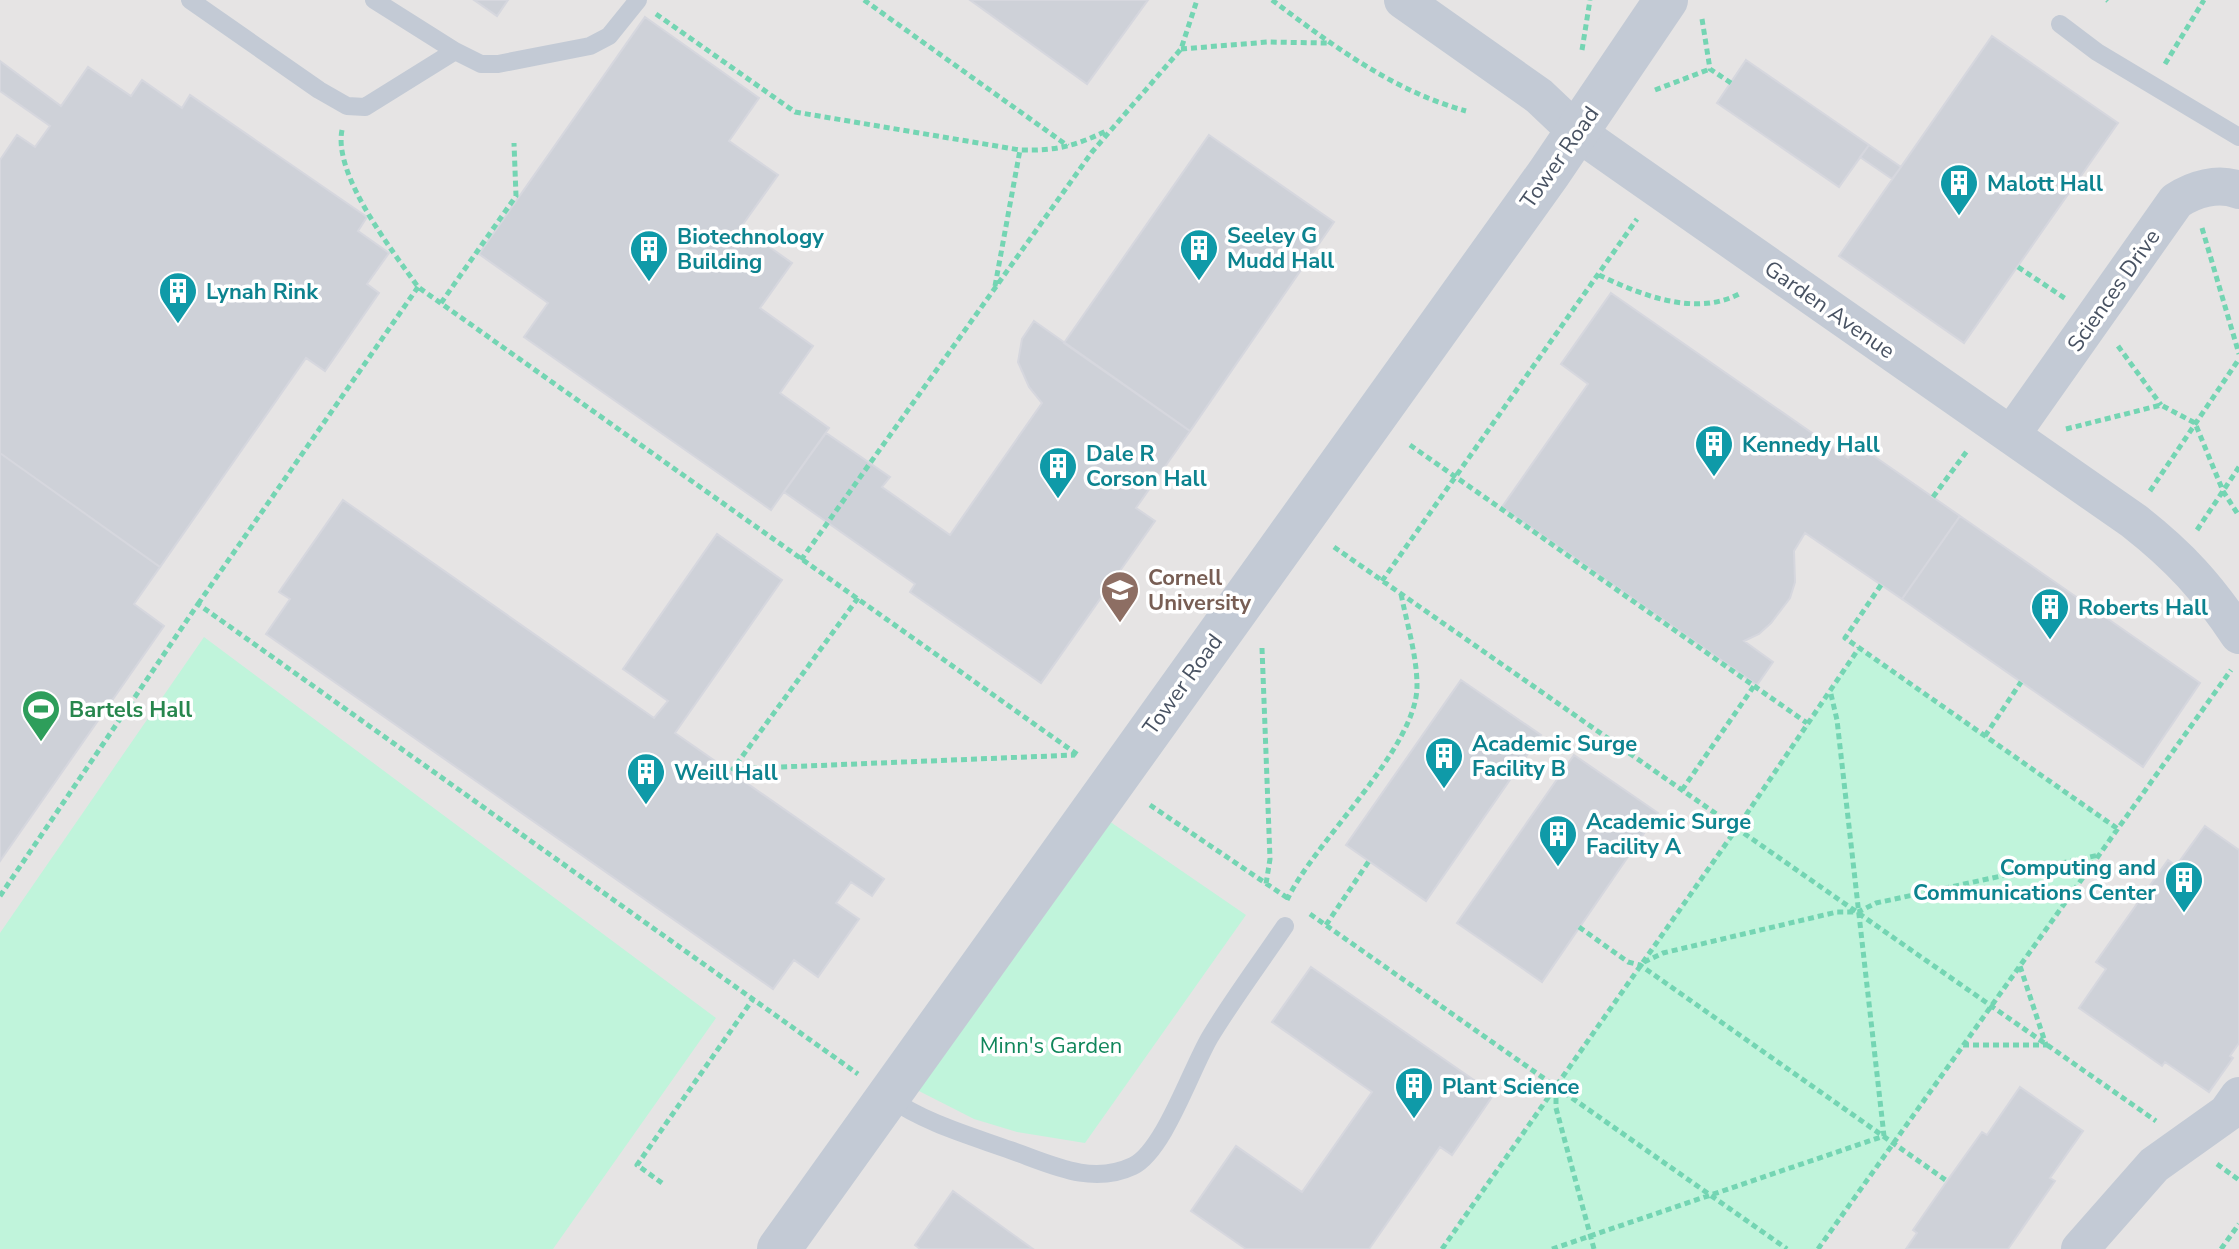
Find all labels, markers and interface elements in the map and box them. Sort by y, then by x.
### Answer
street label: Tower Road [1514,100,1606,215]
building icon: Malott Hall [1938,162,1980,217]
place label: Malott Hall [1987,169,2103,199]
place label: Seeley G Mudd Hall [1227,221,1334,276]
place label: Biotechnology Building [677,222,824,277]
street label: Sciences Drive [2060,223,2167,358]
building icon: Seeley G Mudd Hall [1178,227,1220,282]
building icon: Biotechnology Building [628,228,670,283]
street label: Garden Avenue [1758,254,1901,366]
building icon: Lynah Rink [157,270,199,325]
place label: Lynah Rink [206,277,319,307]
building icon: Kennedy Hall [1693,423,1735,478]
place label: Kennedy Hall [1742,430,1880,460]
place label: Dale R Corson Hall [1086,439,1207,494]
building icon: Dale R Corson Hall [1037,445,1079,500]
place label: Cornell University [1148,563,1251,618]
school or university icon: Cornell University [1099,569,1141,624]
building icon: Roberts Hall [2029,586,2071,641]
place label: Roberts Hall [2078,593,2208,623]
street label: Tower Road [1136,628,1230,741]
sports icon: Bartels Hall [20,688,62,743]
place label: Bartels Hall [69,695,192,725]
place label: Academic Surge Facility B [1472,729,1637,784]
building icon: Academic Surge Facility B [1423,735,1465,790]
building icon: Weill Hall [625,751,667,806]
place label: Weill Hall [674,758,778,788]
place label: Academic Surge Facility A [1586,807,1751,862]
building icon: Academic Surge Facility A [1537,813,1579,868]
place label: Computing and Communications Center [1913,853,2156,908]
building icon: Computing and Communications Center [2163,859,2205,914]
park label: Minn's Garden [980,1031,1122,1061]
building icon: Plant Science [1393,1065,1435,1120]
place label: Plant Science [1442,1072,1579,1102]

